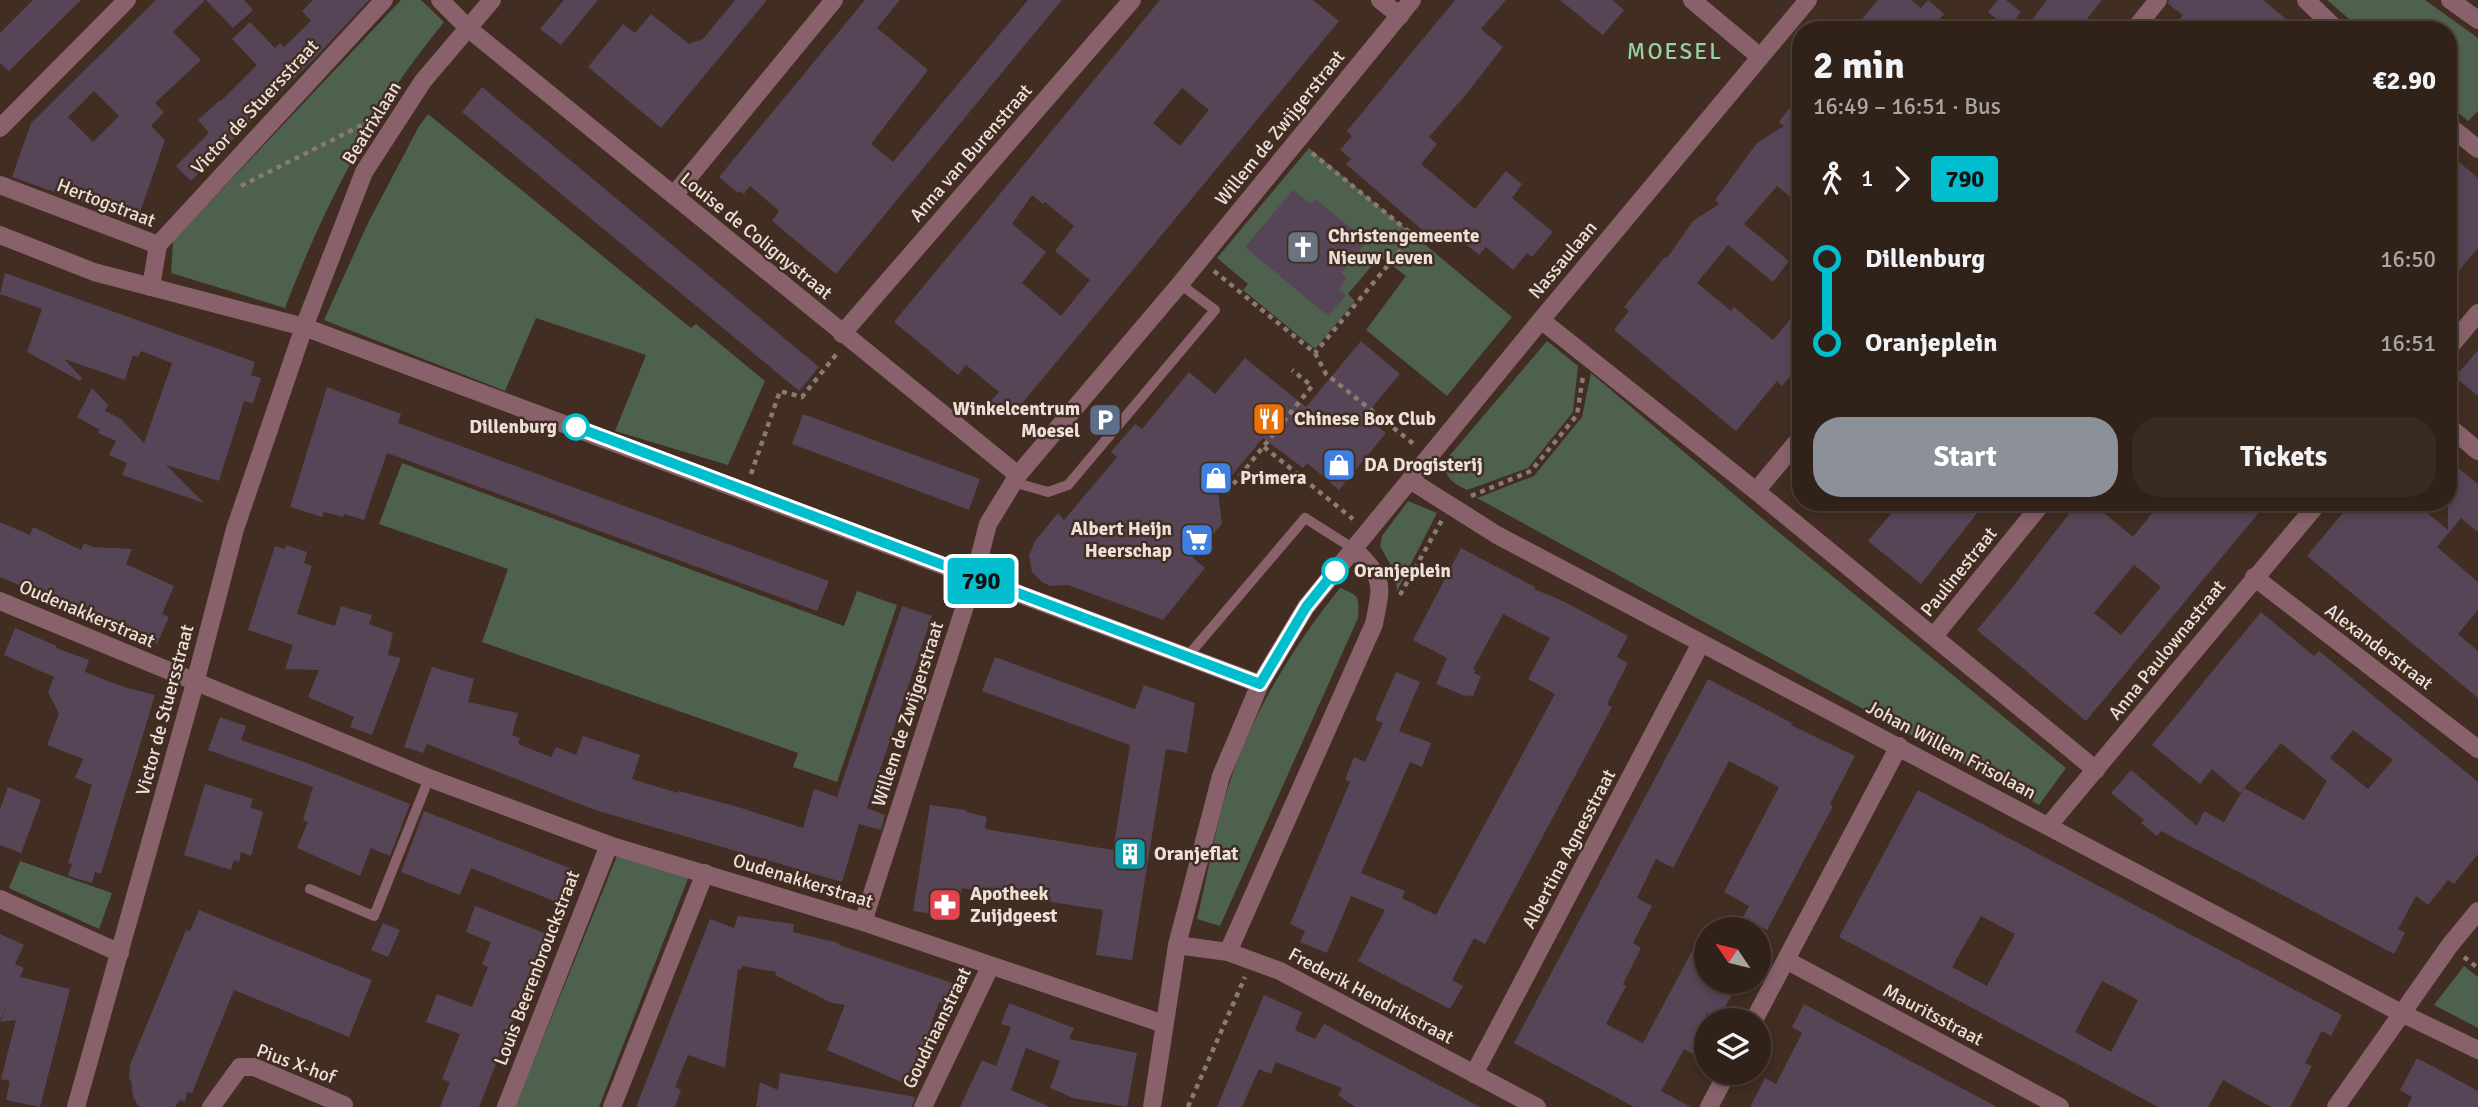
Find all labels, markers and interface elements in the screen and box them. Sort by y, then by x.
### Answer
street label: Victor de Stuersstraat [186,34,324,180]
district label: MOESEL [1627,37,1723,66]
text: 2 min [1813,42,1905,89]
street label: Willem de Zwijgerstraat [1210,45,1350,211]
text: €2.90 [2372,65,2436,97]
street label: Beatrixlaan [337,77,407,169]
street label: Anna van Burenstraat [905,79,1038,227]
text: 16:49 – 16:51 · Bus [1813,92,2001,121]
icon: walk [1813,160,1851,198]
icon: forward [1883,160,1921,198]
text: 1 [1861,164,1873,193]
text: 790 [1945,164,1984,194]
street label: Louise de Colignystraat [675,167,837,305]
street label: Hertogstraat [53,173,159,233]
street label: Nassaulaan [1523,216,1603,304]
place label: Christengemeente Nieuw Leven [1328,224,1479,270]
church icon: Christengemeente Nieuw Leven [1284,228,1322,266]
text: Dillenburg [1865,243,1985,275]
text: 16:50 [2380,245,2436,274]
text: Oranjeplein [1865,327,1998,359]
text: 16:51 [2380,329,2436,358]
place label: Winkelcentrum Moesel [953,397,1080,443]
restaurant icon: Chinese Box Club [1250,400,1288,438]
parking icon: Winkelcentrum Moesel [1086,401,1124,439]
place label: Chinese Box Club [1294,407,1436,431]
marker: Dillenburg [563,414,589,440]
place label: Dillenburg [469,415,557,439]
button: Start [1813,417,2118,497]
button: Tickets [2132,417,2436,497]
shop icon: DA Drogisterij [1320,446,1358,484]
place label: DA Drogisterij [1364,453,1483,477]
shop icon: Primera [1197,459,1235,497]
place label: Primera [1240,466,1307,490]
place label: Albert Heijn Heerschap [1071,517,1172,563]
supermarket icon: Albert Heijn Heerschap [1178,521,1216,559]
street label: Paulinestraat [1916,522,2003,622]
line badge: 790 [941,558,1021,604]
marker: Oranjeplein [1322,558,1348,584]
place label: Oranjeplein [1354,559,1451,583]
text: 790 [962,566,1000,596]
street label: Oudenakkerstraat [15,575,159,654]
street label: Anna Paulownastraat [2103,575,2231,725]
street label: Alexanderstraat [2320,599,2438,696]
street label: Willem de Zwijgerstraat [867,618,949,810]
street label: Victor de Stuersstraat [131,621,199,798]
street label: Johan Willem Frisolaan [1862,695,2040,805]
street label: Albertina Agnesstraat [1517,765,1621,933]
building icon: Oranjeflat [1111,835,1149,873]
place label: Oranjeflat [1154,842,1238,866]
street label: Oudenakkerstraat [730,848,876,914]
street label: Louis Beerenbrouckstraat [489,867,585,1069]
place label: Apotheek Zuijdgeest [970,882,1057,928]
pharmacy icon: Apotheek Zuijdgeest [926,886,964,924]
north arrow [1694,917,1771,994]
map controls [1694,917,1771,1085]
street label: Frederik Hendrikstraat [1284,942,1458,1050]
street label: Goudriaanstraat [897,963,977,1093]
street label: Mauritsstraat [1879,979,1988,1052]
button: layers [1694,1008,1771,1085]
street label: Pius X-hof [253,1039,340,1090]

